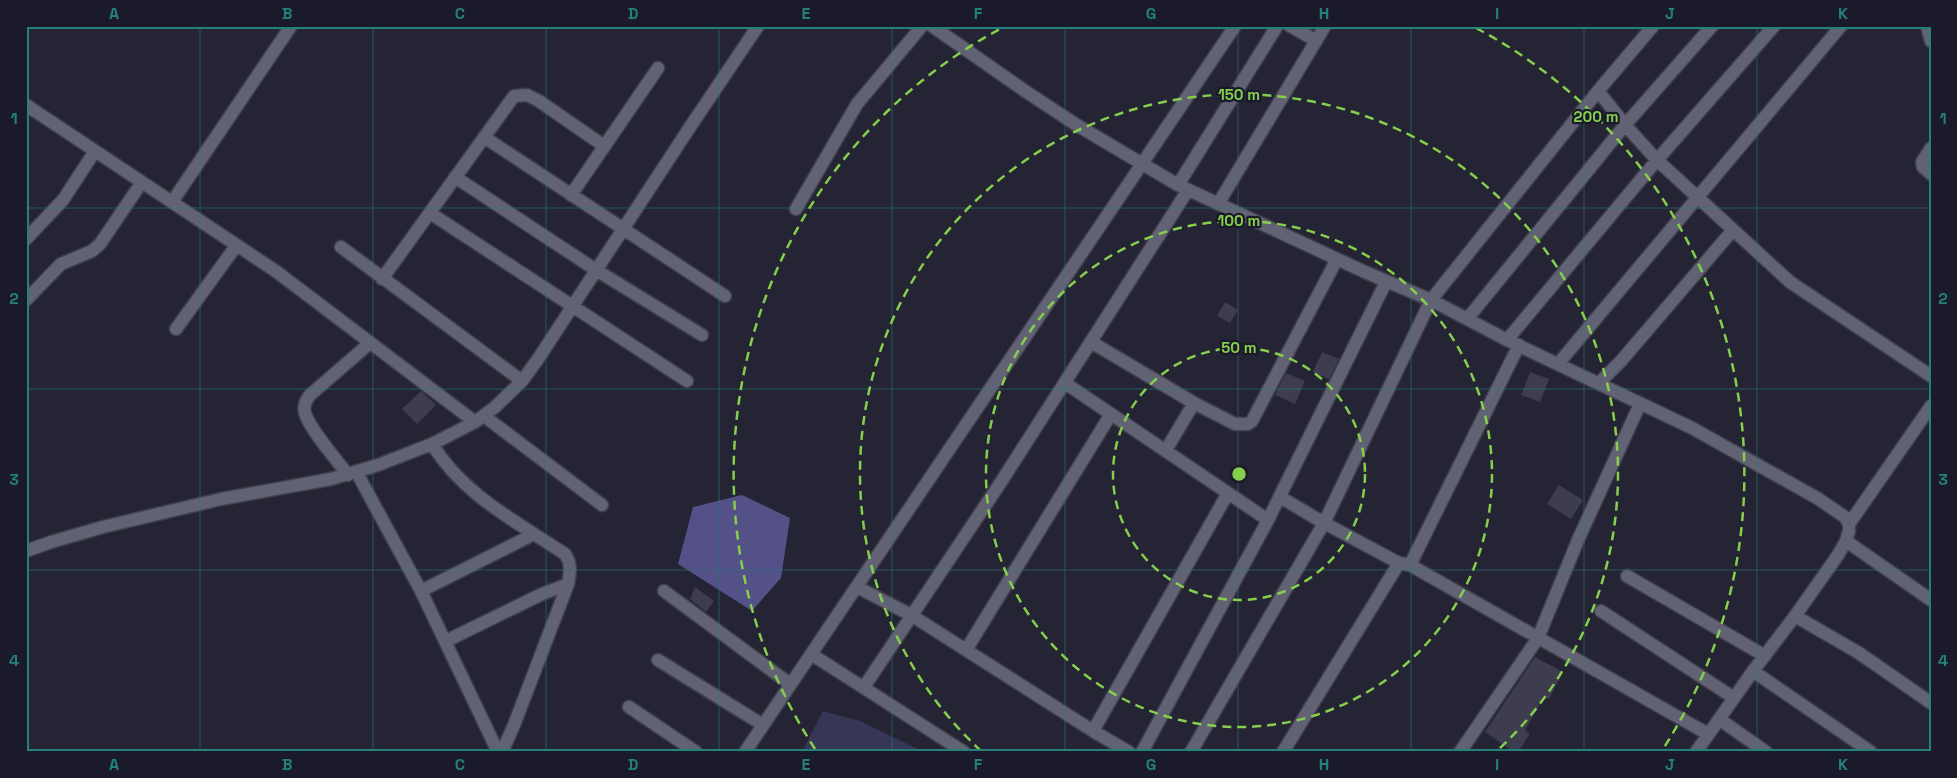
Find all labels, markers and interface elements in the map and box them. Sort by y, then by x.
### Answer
text: A [109,3,119,24]
text: B [282,3,292,24]
text: C [455,3,465,24]
text: D [628,3,638,24]
text: E [802,3,811,24]
text: F [974,3,983,24]
text: G [1146,3,1156,24]
text: H [1319,3,1329,24]
text: I [1495,3,1499,24]
text: J [1665,3,1675,24]
text: K [1838,3,1848,24]
text: 150 m [1218,85,1260,104]
text: 200 m [1574,107,1618,126]
text: 1 [10,108,18,129]
text: 1 [1939,108,1947,129]
text: 100 m [1218,211,1260,230]
text: 2 [9,288,19,309]
text: 2 [1938,288,1948,309]
text: 50 m [1221,338,1257,357]
centre of rings [1230,465,1248,483]
text: 3 [9,469,19,490]
text: 3 [1938,469,1948,490]
text: 4 [9,650,19,671]
text: 4 [1938,650,1948,671]
text: A [109,754,119,775]
text: B [282,754,292,775]
text: C [455,754,465,775]
text: D [628,754,638,775]
text: E [802,754,811,775]
text: F [974,754,983,775]
text: G [1146,754,1156,775]
text: H [1319,754,1329,775]
text: I [1495,754,1499,775]
text: J [1665,754,1675,775]
text: K [1838,754,1848,775]

